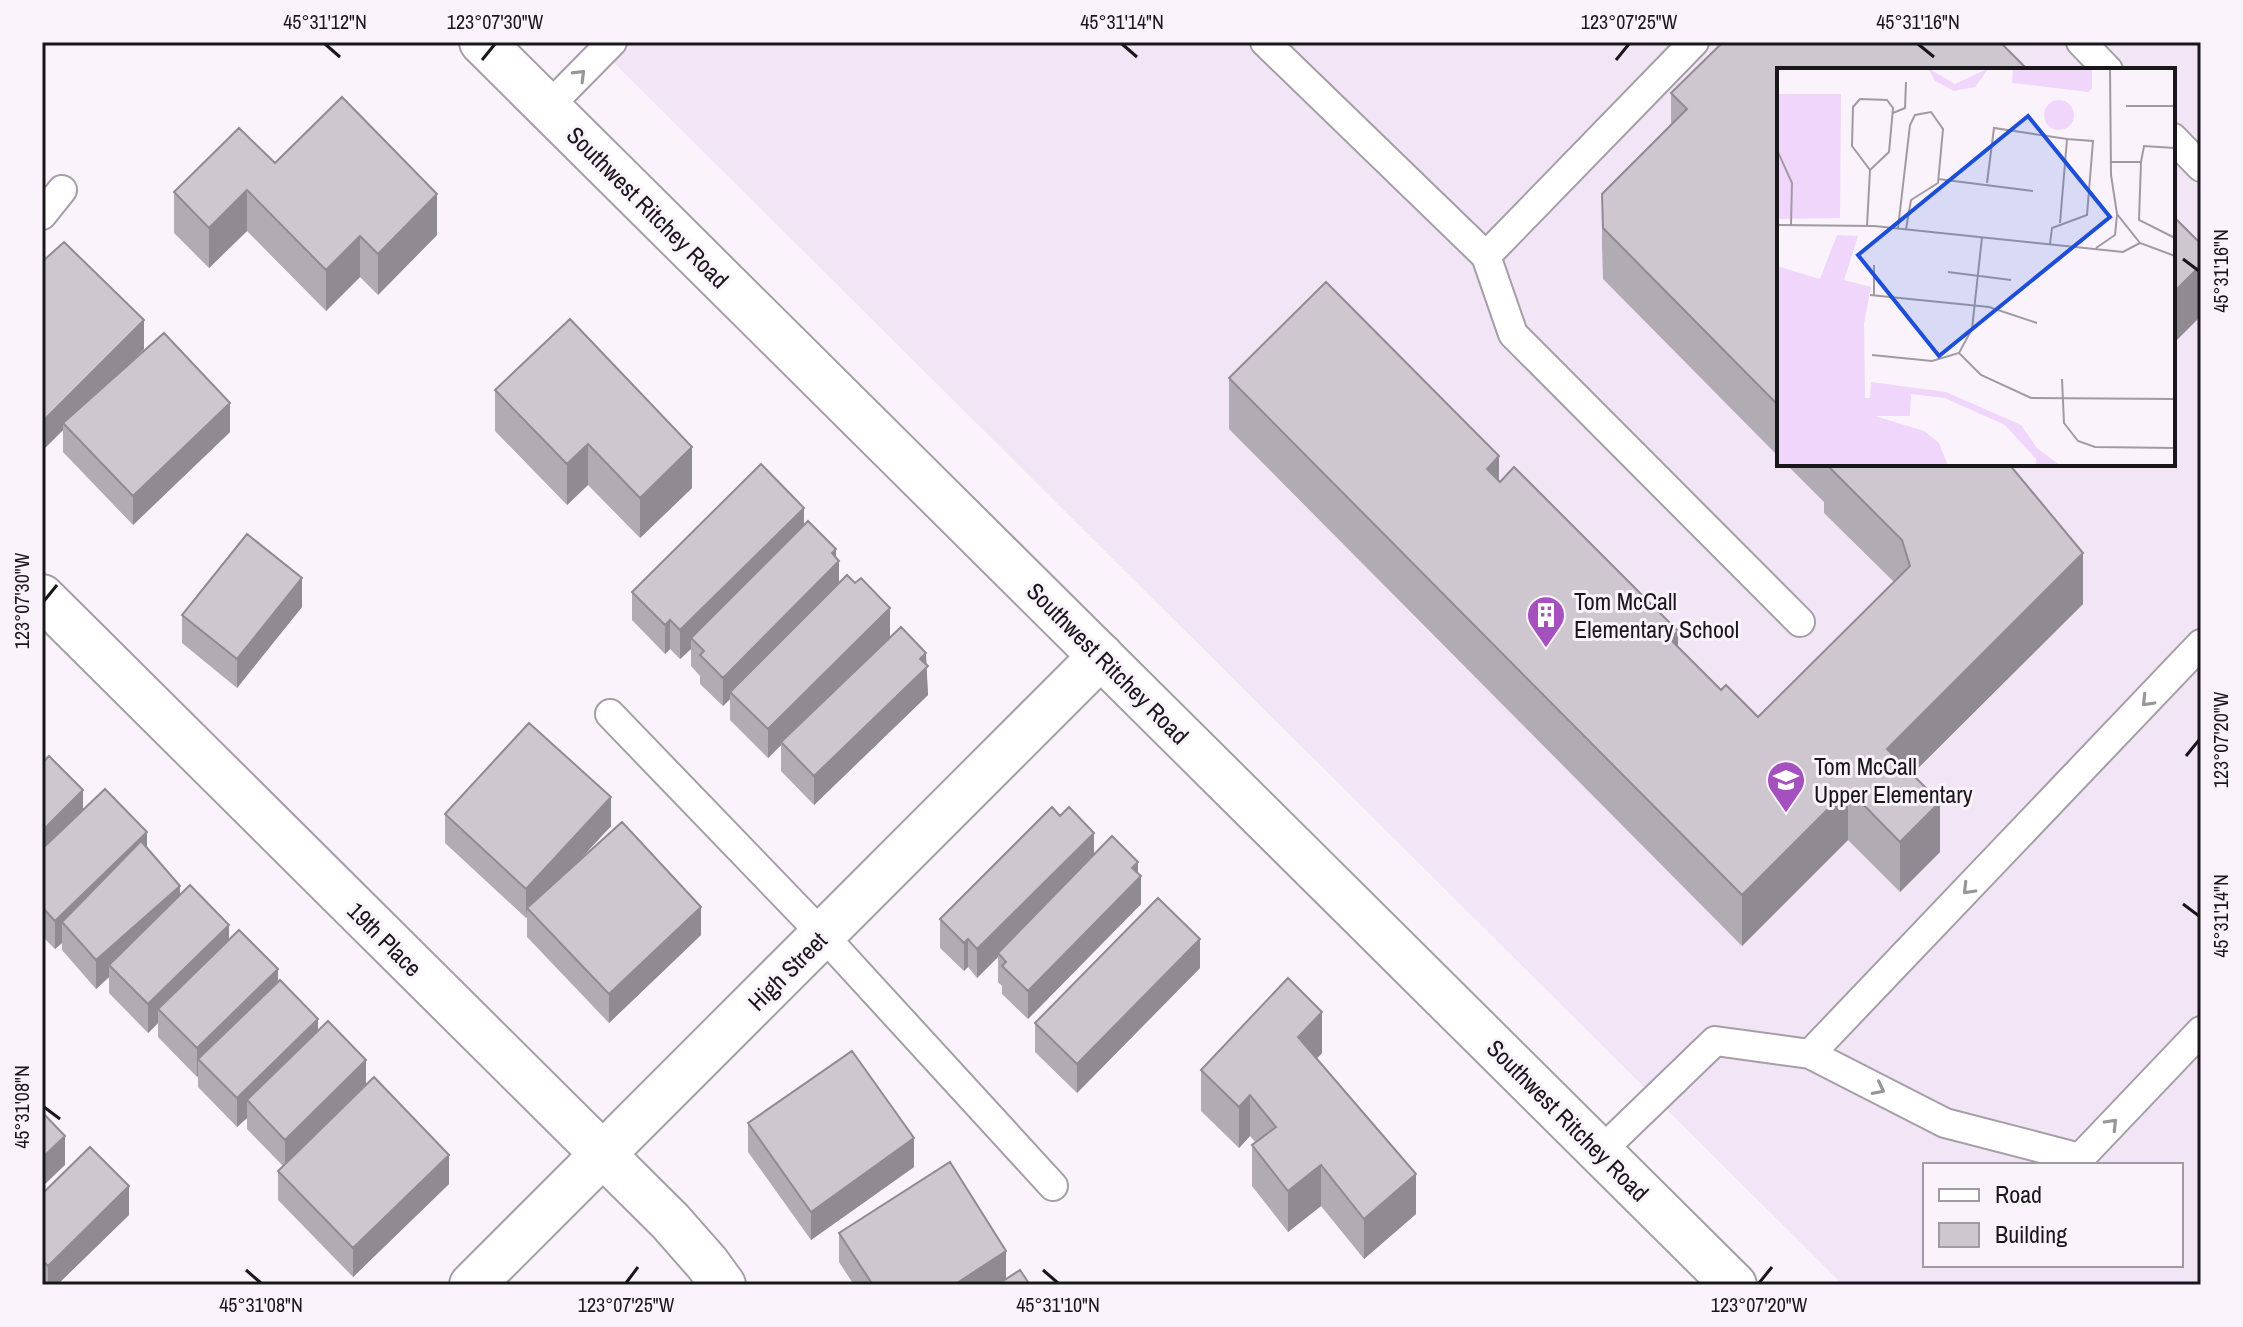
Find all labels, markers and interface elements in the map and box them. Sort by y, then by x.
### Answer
text: 45°31'12"N [283,8,367,35]
text: 123°07'30"W [447,8,544,35]
text: 45°31'14"N [1080,8,1164,35]
text: 123°07'25"W [1581,8,1678,35]
text: 45°31'16"N [1876,8,1960,35]
inset map [1777,68,2175,466]
one-way arrow [571,69,585,84]
street label: Southwest Ritchey Road [560,119,736,295]
text: 45°31'16"N [2207,229,2234,313]
text: 123°07'30"W [8,552,35,649]
street label: Southwest Ritchey Road [1020,575,1196,751]
place label: Tom McCall Elementary School [1574,585,1739,645]
building icon: Tom McCall Elementary School [1525,594,1567,649]
text: 123°07'20"W [2207,691,2234,788]
one-way arrow [2142,692,2157,706]
place label: Tom McCall Upper Elementary [1814,750,1973,810]
school or university icon: Tom McCall Upper Elementary [1765,759,1807,814]
text: 45°31'14"N [2207,874,2234,958]
one-way arrow [1963,880,1977,894]
street label: 19th Place [341,895,429,983]
street label: High Street [740,924,834,1018]
street label: Southwest Ritchey Road [1480,1032,1656,1208]
text: 45°31'08"N [8,1065,35,1149]
one-way arrow [1871,1080,1886,1095]
one-way arrow [2103,1119,2118,1133]
legend [1923,1163,2183,1267]
text: Road [1995,1178,2042,1210]
text: Building [1995,1218,2067,1250]
text: 45°31'08"N [219,1291,303,1318]
text: 123°07'25"W [578,1291,675,1318]
text: 45°31'10"N [1016,1291,1100,1318]
text: 123°07'20"W [1711,1291,1808,1318]

